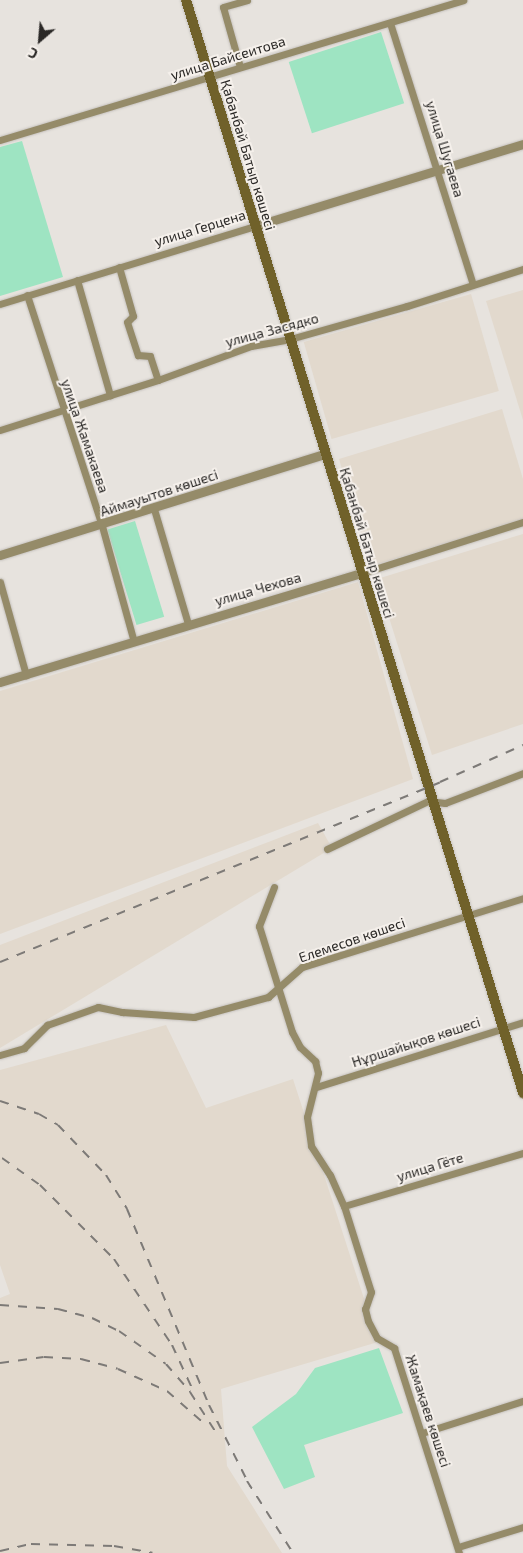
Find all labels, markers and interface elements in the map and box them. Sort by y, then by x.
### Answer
north arrow [15,15,65,65]
street label: улица Байсеитова [168,33,288,83]
text: С [25,44,40,63]
street label: Қабанбай Батыр көшесі [217,78,279,232]
street label: улица Шугаева [422,99,468,199]
street label: улица Герцена [152,206,248,250]
street label: улица Засядко [224,309,320,351]
street label: улица Жамакаева [58,377,112,495]
street label: Аймауытов көшесі [98,466,220,520]
street label: Қабанбай Батыр көшесі [336,466,398,620]
street label: улица Чехова [213,569,303,609]
street label: Елемесов көшесі [297,914,407,966]
street label: Нұршайықов көшесі [350,1013,482,1071]
street label: улица Гёте [395,1149,465,1185]
street label: Жамақаев көшесі [402,1353,454,1469]

